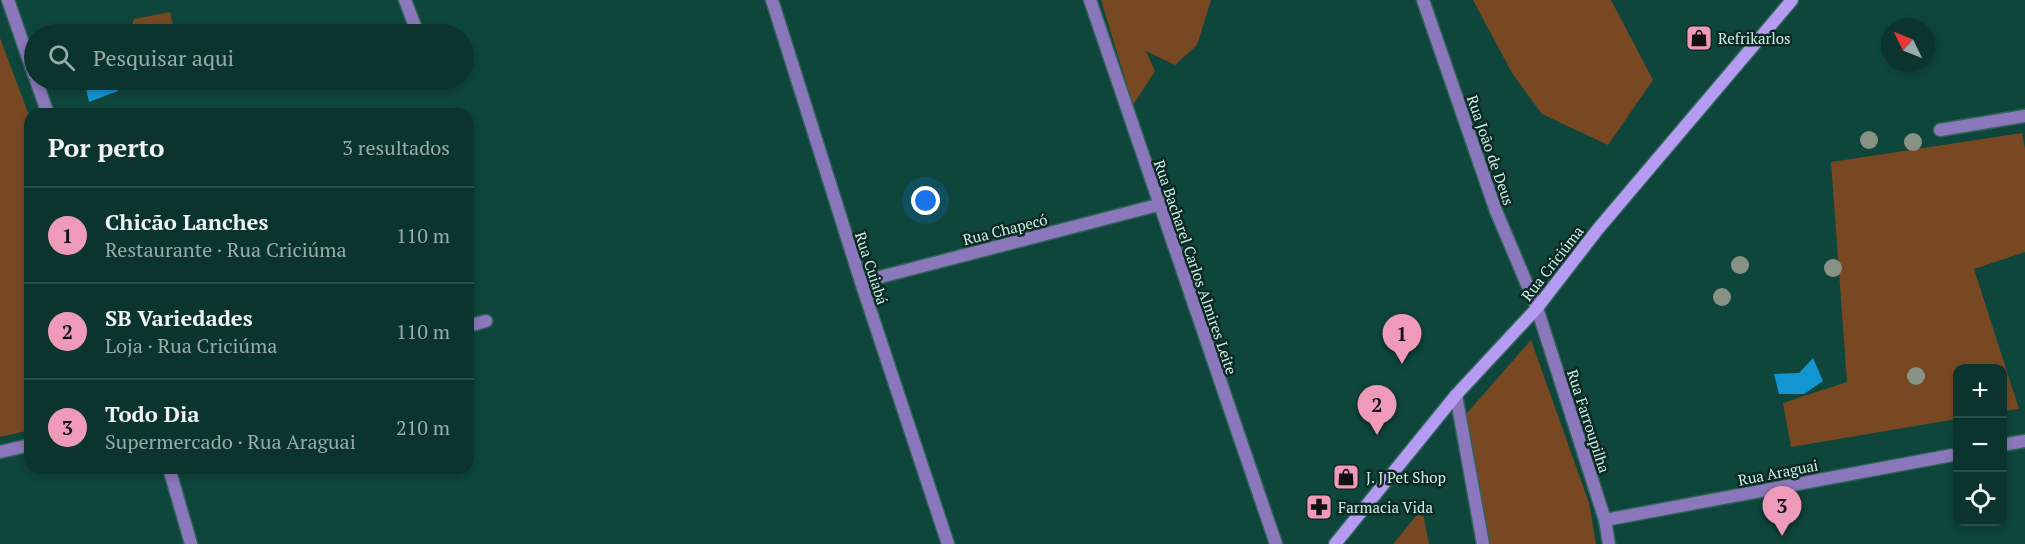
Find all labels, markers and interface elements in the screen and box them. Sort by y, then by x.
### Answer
north arrow [1881,18,1935,72]
shop icon: Refrikarlos [1684,23,1714,53]
search box [24,24,474,90]
place label: Refrikarlos [1718,28,1791,48]
icon: search [45,41,78,74]
text: Pesquisar aqui [93,43,234,72]
street label: Rua João de Deus [1463,92,1519,208]
text: Por perto [48,130,164,164]
text: 3 resultados [342,134,450,161]
street label: Rua Bacharel Carlos Almires Leite [1150,157,1242,377]
your location [911,186,940,215]
text: Chicão Lanches [105,207,268,236]
street label: Rua Chapecó [961,209,1049,249]
street label: Rua Criciúma [1516,221,1588,305]
text: 1 [62,222,73,249]
text: 110 m [396,222,450,249]
street label: Rua Cuiabá [851,229,893,307]
text: Restaurante · Rua Criciúma [105,236,347,263]
text: SB Variedades [105,303,253,332]
pin: 1 [1382,314,1422,364]
text: 2 [62,318,73,345]
text: 110 m [396,318,450,345]
text: Loja · Rua Criciúma [105,332,277,359]
map controls [1953,364,2007,526]
button: + [1953,364,2007,418]
street label: Rua Farroupilha [1563,367,1615,476]
pin: 2 [1358,386,1396,435]
text: Todo Dia [105,399,199,428]
text: 3 [62,414,73,441]
text: 210 m [396,414,450,441]
button: − [1953,418,2007,472]
text: Supermercado · Rua Araguai [105,428,356,455]
street label: Rua Araguai [1736,454,1820,490]
shop icon: J. J Pet Shop [1331,462,1361,492]
place label: J. J Pet Shop [1366,467,1446,487]
button: locate [1953,472,2007,526]
pin: 3 [1762,486,1802,536]
pharmacy icon: Farmacia Vida [1304,492,1334,522]
place label: Farmacia Vida [1338,497,1433,517]

